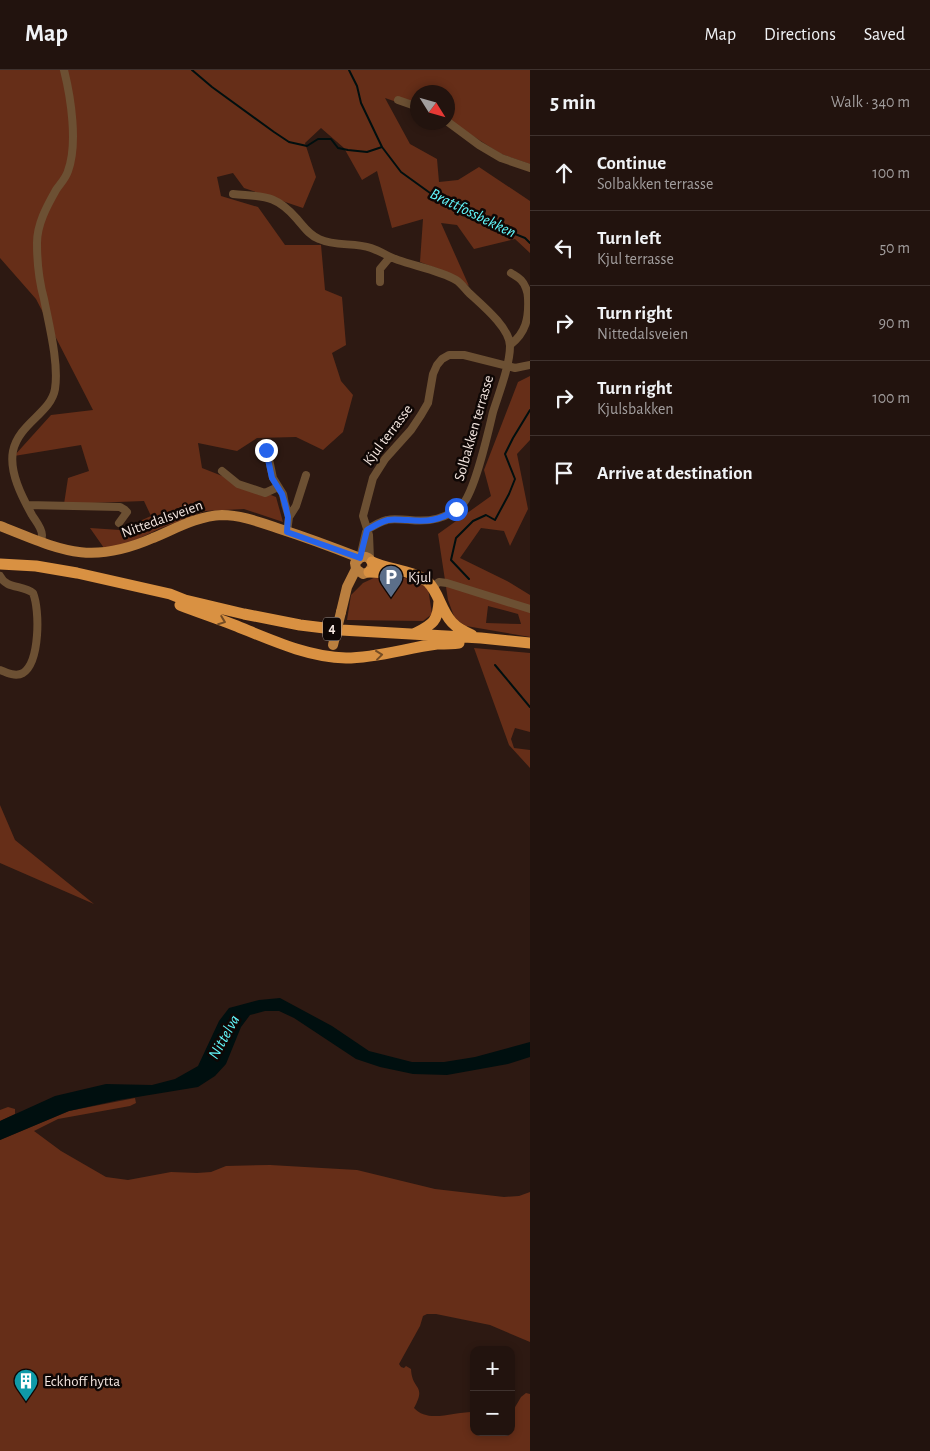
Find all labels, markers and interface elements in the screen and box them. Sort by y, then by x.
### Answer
text: Map [25,22,68,46]
text: Map [705,26,736,44]
text: Directions [764,26,836,44]
text: Saved [864,26,905,44]
north arrow [410,85,455,130]
text: 5 min [550,92,596,113]
text: Walk · 340 m [831,94,910,110]
text: Continue [597,154,666,173]
icon: ahead [550,159,578,187]
text: 100 m [872,165,910,181]
text: Solbakken terrasse [597,176,713,192]
water label: Brattfossbekken [428,185,518,241]
text: Turn left [597,229,661,248]
icon: left [550,234,578,262]
text: 50 m [879,240,910,256]
text: Kjul terrasse [597,251,674,267]
text: Turn right [597,304,672,323]
icon: right [550,309,578,337]
text: 90 m [879,315,910,331]
text: Nittedalsveien [597,326,688,342]
street label: Solbakken terrasse [452,373,496,482]
text: Turn right [597,379,672,398]
icon: right [550,384,578,412]
text: 100 m [872,390,910,406]
text: Kjulsbakken [597,401,674,417]
street label: Kjul terrasse [360,402,416,468]
route end [255,439,278,462]
icon: arrive [550,459,578,487]
text: Arrive at destination [597,464,753,483]
street label: Nittedalsveien [119,497,205,541]
route start [445,498,468,521]
parking icon: Kjul [378,564,404,598]
place label: Kjul [408,570,432,585]
one-way arrow [217,615,226,625]
road number: 4 [323,618,341,640]
one-way arrow [375,650,383,661]
water label: Nittelva [205,1012,243,1062]
map controls [470,1346,515,1436]
button: + [470,1346,515,1391]
building icon: Eckhoff hytta [13,1368,39,1402]
place label: Eckhoff hytta [44,1374,120,1389]
button: − [470,1391,515,1436]

